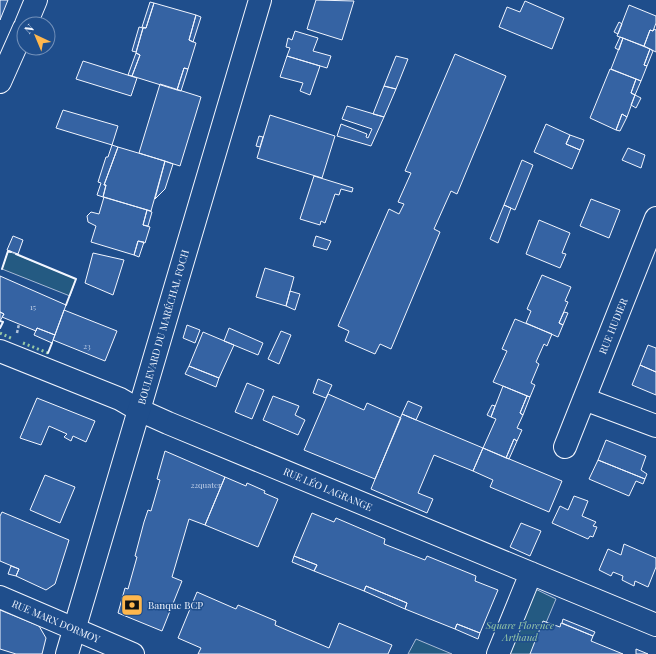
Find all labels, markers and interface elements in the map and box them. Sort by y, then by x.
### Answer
north arrow [16,16,56,56]
text: N [21,20,37,37]
street label: BOULEVARD DU MARÉCHAL FOCH [134,247,192,406]
street label: RUE HUDIER [595,295,631,356]
house number: 15 [30,301,36,312]
house number: 23 [83,340,91,351]
street label: RUE LÉO LAGRANGE [281,464,375,514]
house number: 22quater [190,479,222,490]
bank icon: Banque BCP [119,592,145,618]
street label: RUE MARX DORMOY [10,596,102,646]
place label: Banque BCP [148,598,203,612]
park label: Square Florence Arthaud [485,618,555,644]

